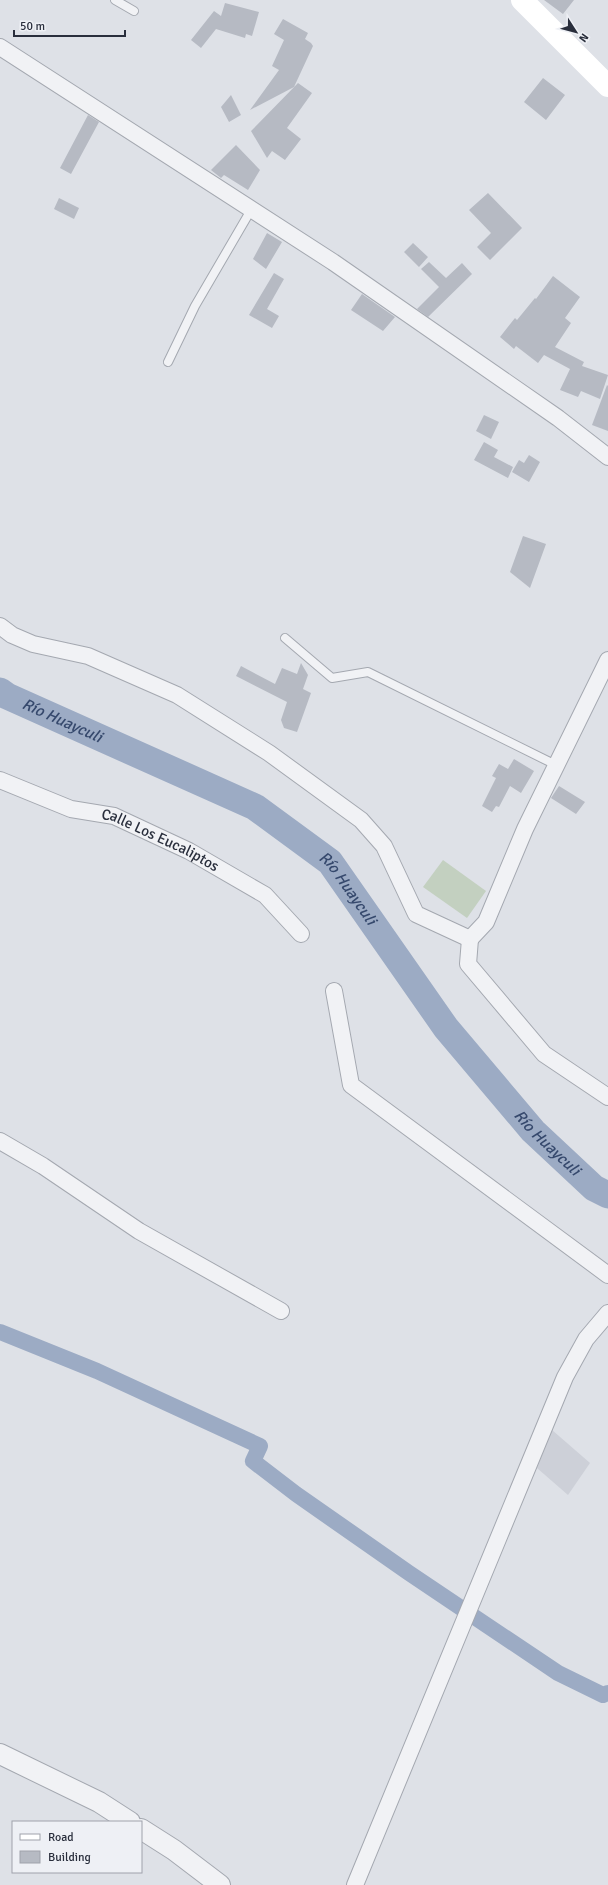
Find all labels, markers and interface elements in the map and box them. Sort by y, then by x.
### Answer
scale bar [14,12,125,38]
north arrow [556,12,596,52]
text: 50 m [20,19,45,34]
text: N [576,31,591,45]
water label: Río Huayculi [19,694,107,748]
street label: Calle Los Eucaliptos [100,805,222,876]
water label: Río Huayculi [315,847,382,930]
water label: Río Huayculi [509,1106,586,1181]
legend [12,1821,142,1873]
text: Road [48,1830,74,1845]
text: Building [48,1850,91,1865]

